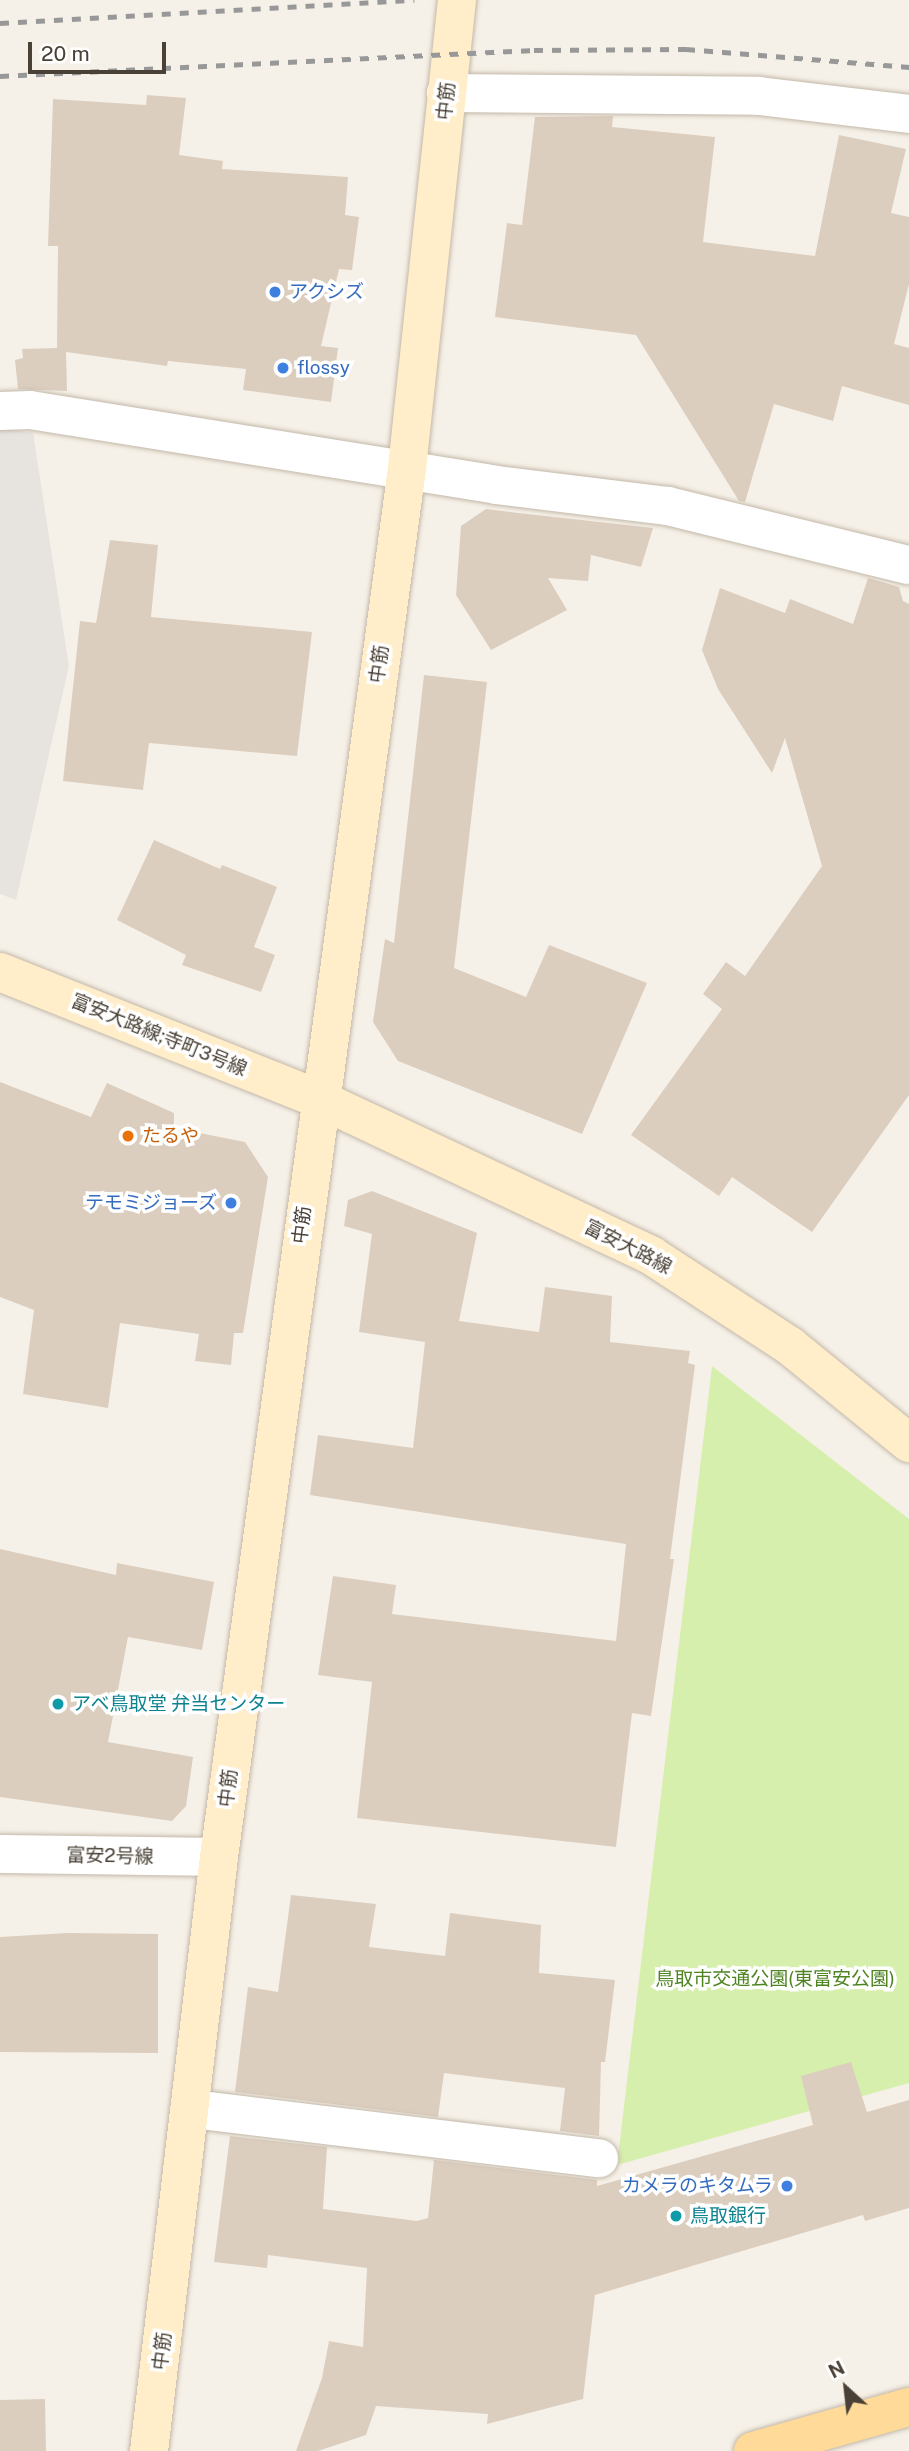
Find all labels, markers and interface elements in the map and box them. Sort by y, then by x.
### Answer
scale bar [32,28,170,72]
text: 20 m [41,41,90,66]
street label: 中筋 [433,81,459,121]
place label: アクシズ [289,281,365,303]
marker: アクシズ [267,284,283,300]
place label: flossy [297,357,350,379]
marker: flossy [275,360,291,376]
street label: 中筋 [365,644,393,684]
street label: 富安大路線;寺町3号線 [68,989,250,1081]
place label: たるや [142,1125,199,1147]
marker: たるや [120,1128,136,1144]
place label: テモミジョーズ [84,1192,217,1214]
marker: テモミジョーズ [223,1195,239,1211]
street label: 中筋 [288,1205,316,1245]
street label: 富安大路線 [581,1215,675,1279]
place label: アベ鳥取堂 弁当センター [72,1693,286,1715]
marker: アベ鳥取堂 弁当センター [50,1696,66,1712]
street label: 中筋 [214,1768,242,1808]
street label: 富安2号線 [66,1844,154,1868]
park label: 鳥取市交通公園(東富安公園) [655,1968,895,1990]
place label: カメラのキタムラ [621,2175,773,2197]
marker: カメラのキタムラ [779,2178,795,2194]
place label: 鳥取銀行 [690,2205,766,2227]
marker: 鳥取銀行 [668,2208,684,2224]
street label: 中筋 [148,2331,176,2371]
north arrow [811,2353,881,2423]
text: N [825,2356,848,2382]

